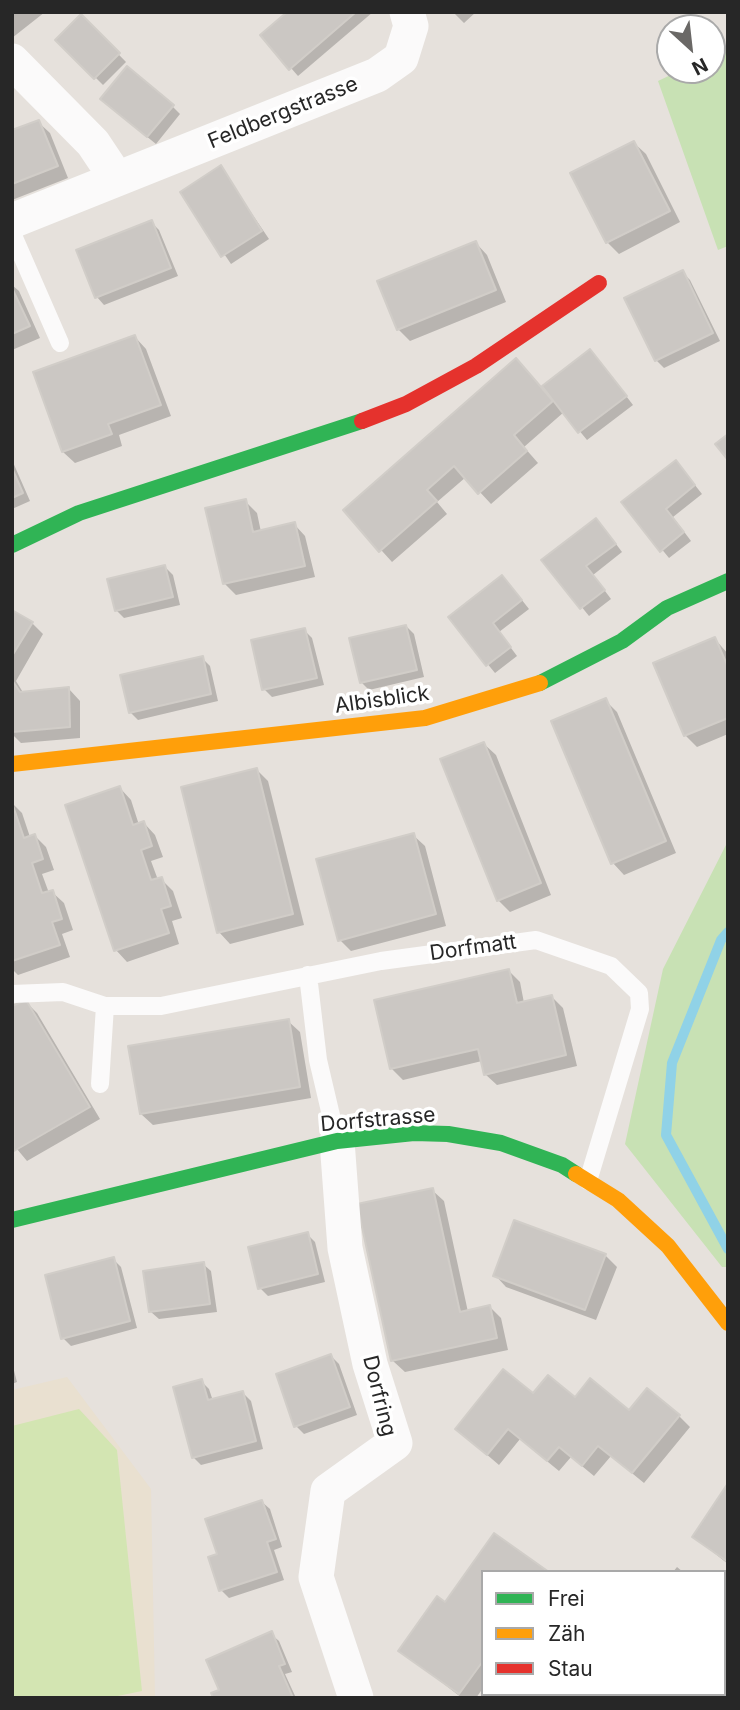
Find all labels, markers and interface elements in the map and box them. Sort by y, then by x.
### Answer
north arrow [656,14,726,84]
text: N [688,53,712,80]
street label: Feldbergstrasse [204,71,362,155]
street label: Albisblick [333,681,431,719]
street label: Dorfmatt [428,929,518,967]
street label: Dorfstrasse [319,1102,437,1138]
street label: Dorfring [357,1353,401,1439]
legend [481,1570,726,1696]
text: Frei [548,1586,585,1611]
text: Zäh [548,1621,585,1646]
text: Stau [548,1656,593,1681]

